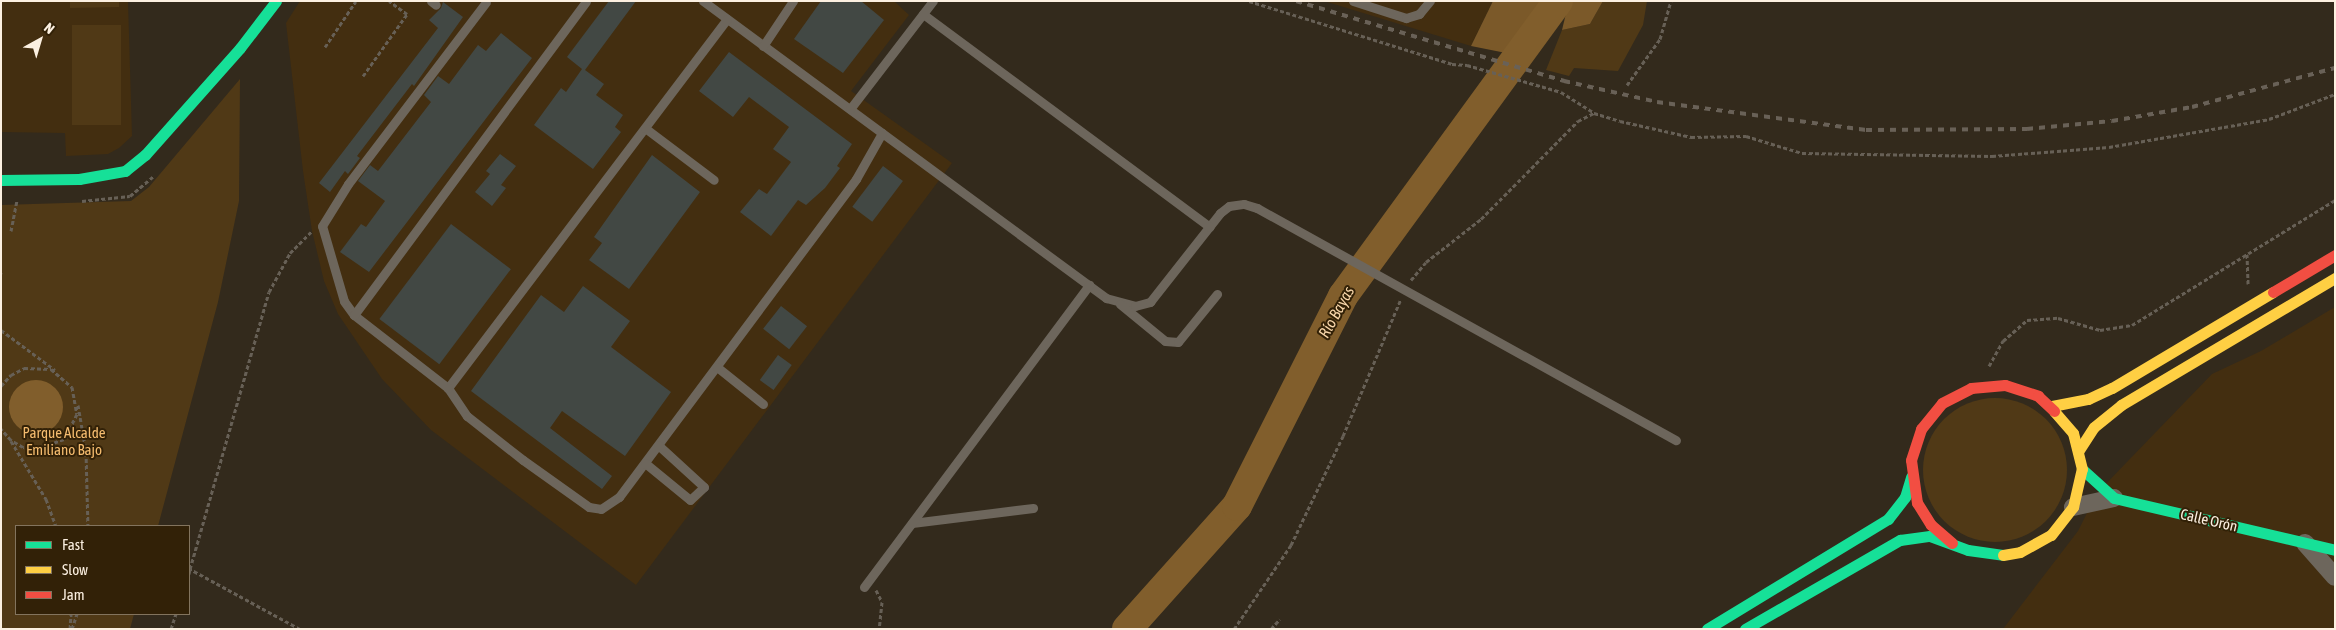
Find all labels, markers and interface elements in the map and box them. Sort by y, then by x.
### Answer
north arrow [15,15,65,65]
text: N [41,20,58,37]
water label: Río Bayas [1314,283,1358,341]
park label: Parque Alcalde Emiliano Bajo [22,423,106,458]
street label: Calle Orón [2179,505,2239,535]
legend [15,525,190,615]
text: Fast [62,536,84,553]
text: Slow [62,561,88,578]
text: Jam [62,586,85,603]

